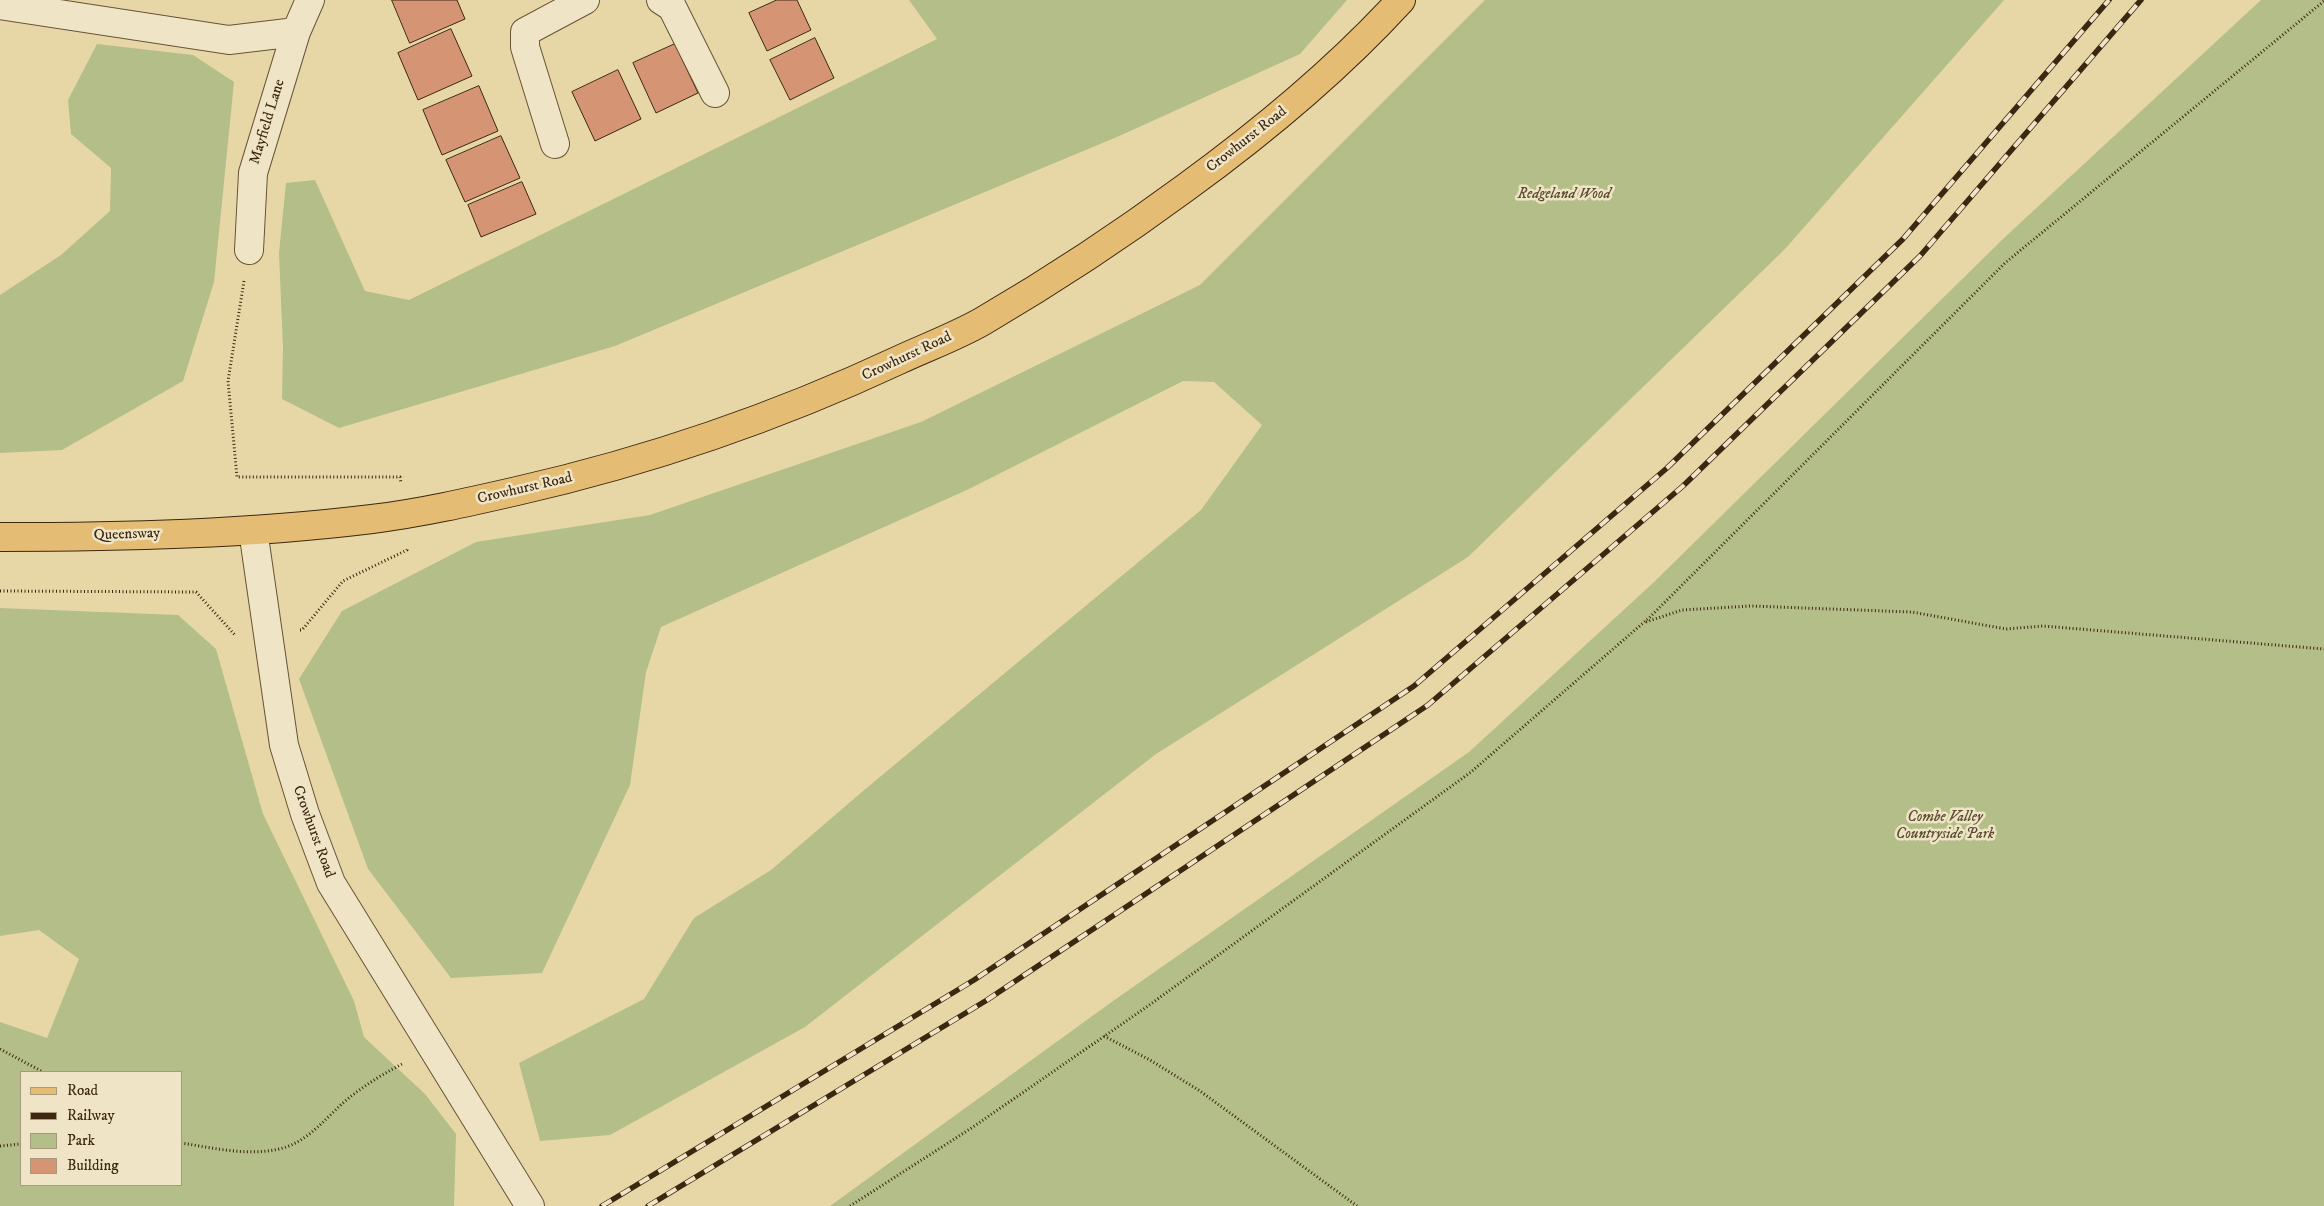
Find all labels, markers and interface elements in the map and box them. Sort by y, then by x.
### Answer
street label: Mayfield Lane [247,77,289,167]
street label: Crowhurst Road [1203,103,1291,177]
park label: Redgeland Wood [1517,186,1611,204]
street label: Crowhurst Road [859,328,955,386]
street label: Crowhurst Road [476,469,574,509]
street label: Queensway [93,525,161,545]
street label: Crowhurst Road [288,783,338,881]
park label: Combe Valley Countryside Park [1896,809,1994,844]
legend [20,1071,182,1186]
text: Road [67,1081,98,1100]
text: Railway [67,1106,115,1125]
text: Park [67,1131,95,1150]
text: Building [67,1156,119,1175]

